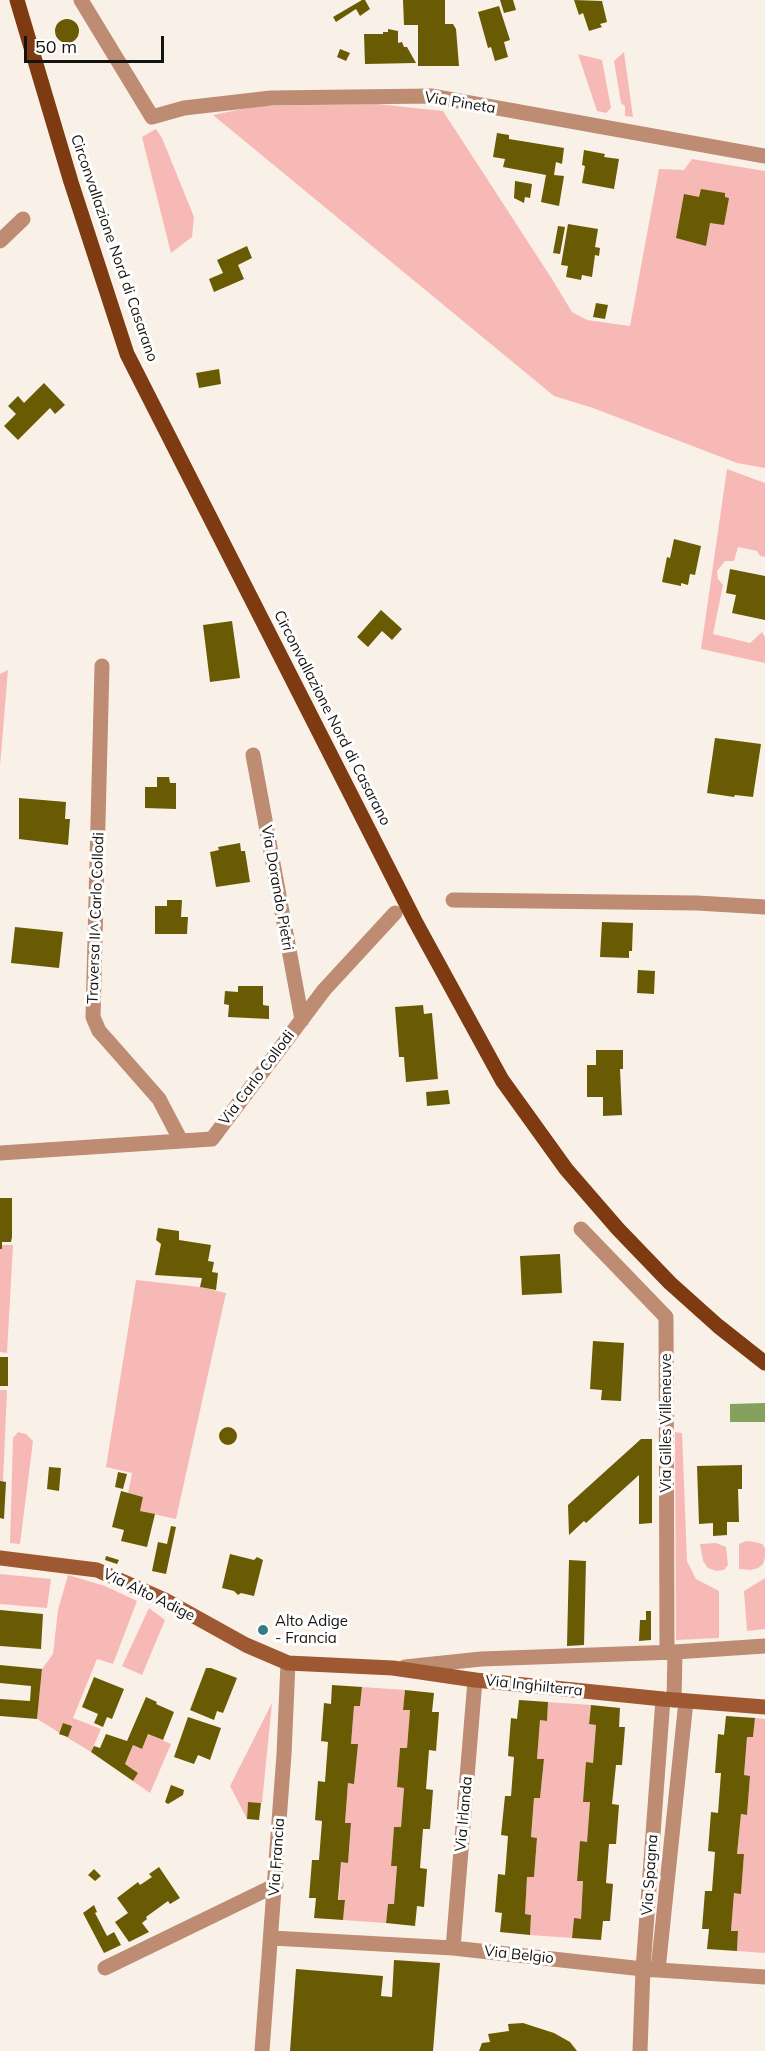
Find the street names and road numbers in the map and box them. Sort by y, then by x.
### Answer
street label: Via Pineta [423,89,497,117]
street label: Circonvallazione Nord di Casarano [67,132,161,364]
street label: Circonvallazione Nord di Casarano [270,607,394,829]
street label: Via Dorando Pietri [257,824,297,952]
street label: Traversa II^ Carlo Collodi [84,832,108,1004]
street label: Via Carlo Collodi [215,1027,299,1129]
street label: Via Gilles Villeneuve [657,1353,675,1493]
street label: Via Alto Adige [100,1565,198,1625]
street label: Via Inghilterra [484,1672,584,1700]
street label: Via Irlanda [452,1776,476,1852]
street label: Via Francia [265,1817,289,1897]
street label: Via Spagna [638,1834,662,1916]
street label: Via Belgio [483,1942,555,1968]

